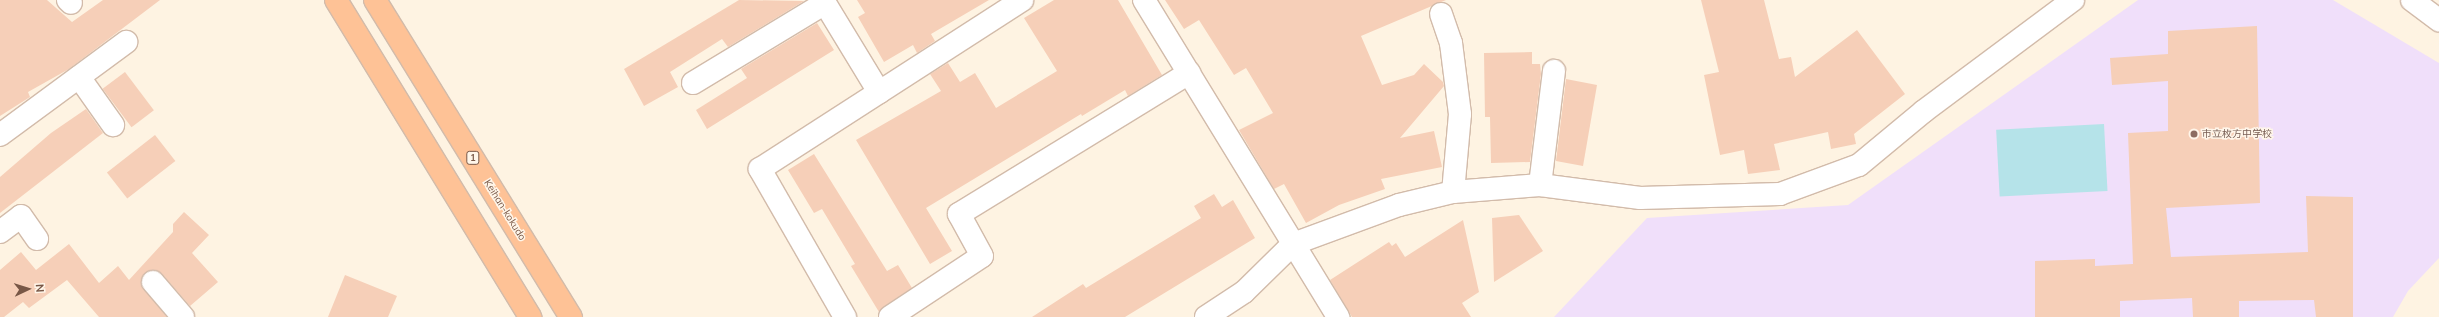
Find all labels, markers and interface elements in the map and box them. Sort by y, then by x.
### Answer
place label: 市立枚方中学校 [2202,128,2272,140]
marker: 市立枚方中学校 [2189,129,2199,139]
road number: 1 [466,151,480,165]
street label: Keihan-kokudo [482,177,528,243]
north arrow [8,269,48,309]
text: N [33,284,47,293]

